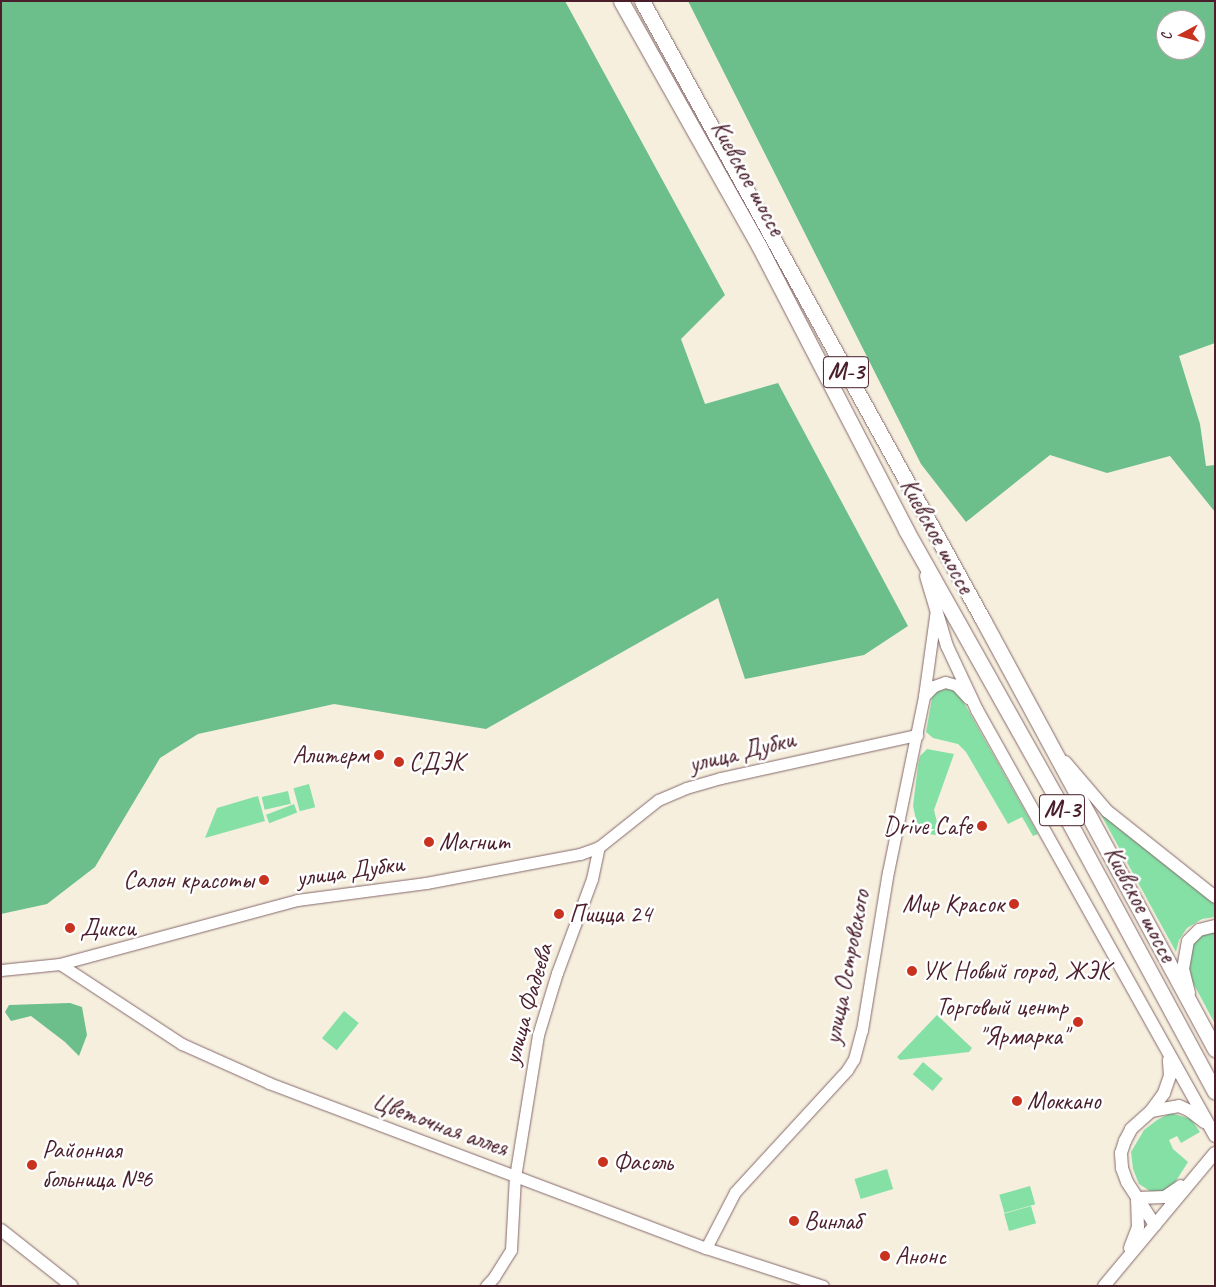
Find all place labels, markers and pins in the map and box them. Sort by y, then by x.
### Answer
place label: Алитерм [292,740,369,770]
place label: СДЭК [409,747,464,777]
marker: Алитерм [373,749,385,761]
marker: СДЭК [393,756,405,768]
place label: Drive Cafe [883,811,972,841]
marker: Drive Cafe [976,820,988,832]
place label: Магнит [439,827,510,857]
marker: Магнит [423,836,435,848]
place label: Салон красоты [123,865,254,895]
marker: Салон красоты [258,874,270,886]
place label: Мир Красок [902,889,1004,919]
marker: Мир Красок [1008,898,1020,910]
place label: Пицца 24 [569,899,652,929]
marker: Пицца 24 [553,908,565,920]
place label: Дикси [80,913,136,943]
marker: Дикси [64,922,76,934]
place label: УК Новый город, ЖЭК [922,956,1110,986]
marker: УК Новый город, ЖЭК [906,965,918,977]
place label: Торговый центр "Ярмарка" [936,993,1068,1052]
marker: Торговый центр "Ярмарка" [1072,1016,1084,1028]
place label: Моккано [1027,1086,1101,1116]
marker: Моккано [1011,1095,1023,1107]
place label: Районная больница №6 [42,1136,152,1195]
place label: Фасоль [613,1147,673,1177]
marker: Фасоль [597,1156,609,1168]
marker: Районная больница №6 [26,1159,38,1171]
place label: Винлаб [804,1206,861,1236]
marker: Винлаб [788,1215,800,1227]
place label: Анонс [895,1241,946,1271]
marker: Анонс [879,1250,891,1262]

